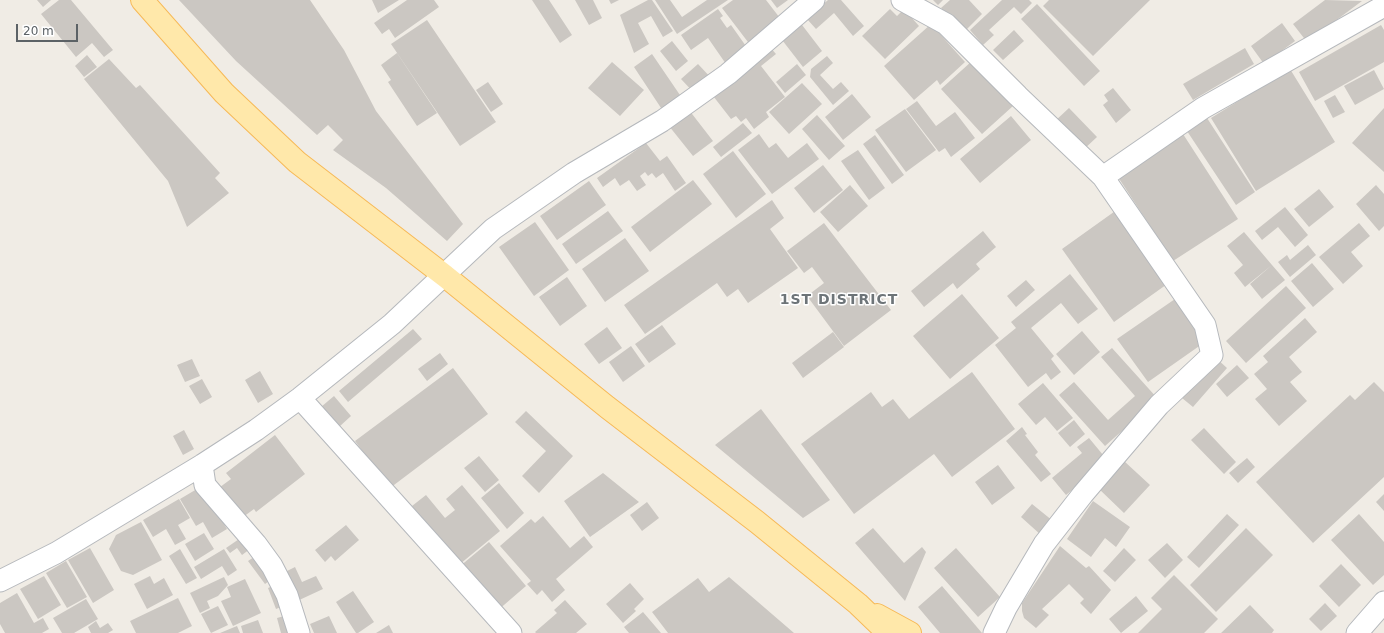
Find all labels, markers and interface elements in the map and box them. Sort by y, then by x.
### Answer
scale bar [18,16,80,42]
text: 20 m [23,24,54,38]
district label: 1ST DISTRICT [780,292,898,308]

